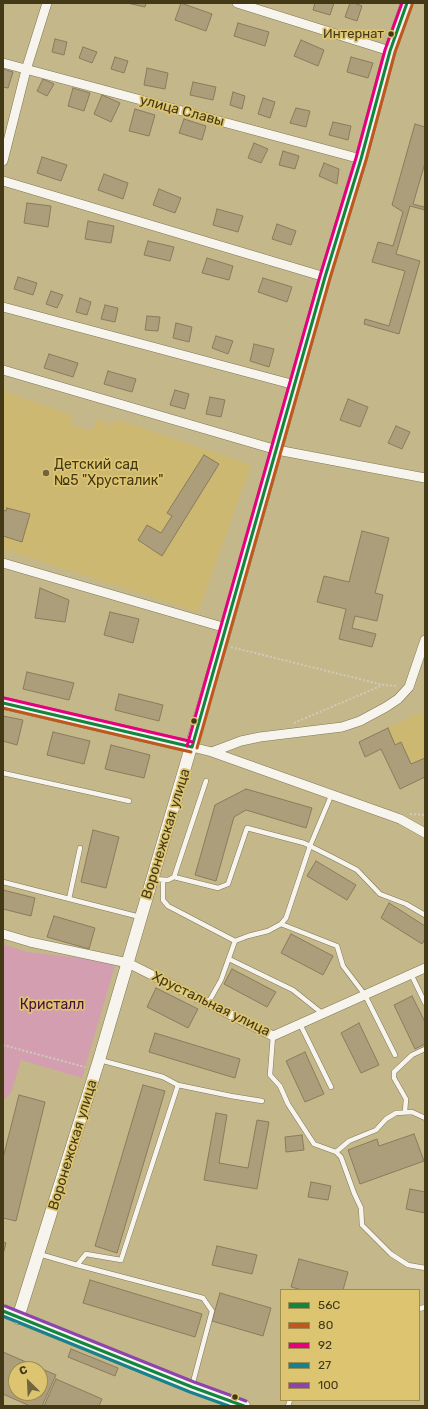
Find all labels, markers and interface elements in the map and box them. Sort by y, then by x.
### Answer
place label: Интернат [323,26,384,42]
marker: Интернат [386,29,396,39]
street label: улица Славы [138,92,226,130]
place label: Детский сад №5 "Хрусталик" [54,457,164,490]
marker: Детский сад №5 "Хрусталик" [41,468,51,478]
unlabelled marker [189,716,199,726]
street label: Воронежская улица [138,767,194,901]
street label: Хрустальная улица [149,968,273,1040]
park label: Кристалл [20,997,84,1013]
street label: Воронежская улица [45,1078,101,1212]
legend [280,1289,420,1401]
text: 56С [318,1298,340,1312]
text: 80 [318,1318,333,1332]
text: 92 [318,1338,332,1352]
text: 27 [318,1358,331,1372]
north arrow [8,1361,48,1401]
text: С [17,1363,29,1378]
text: 100 [318,1378,338,1392]
unlabelled marker [230,1392,240,1402]

